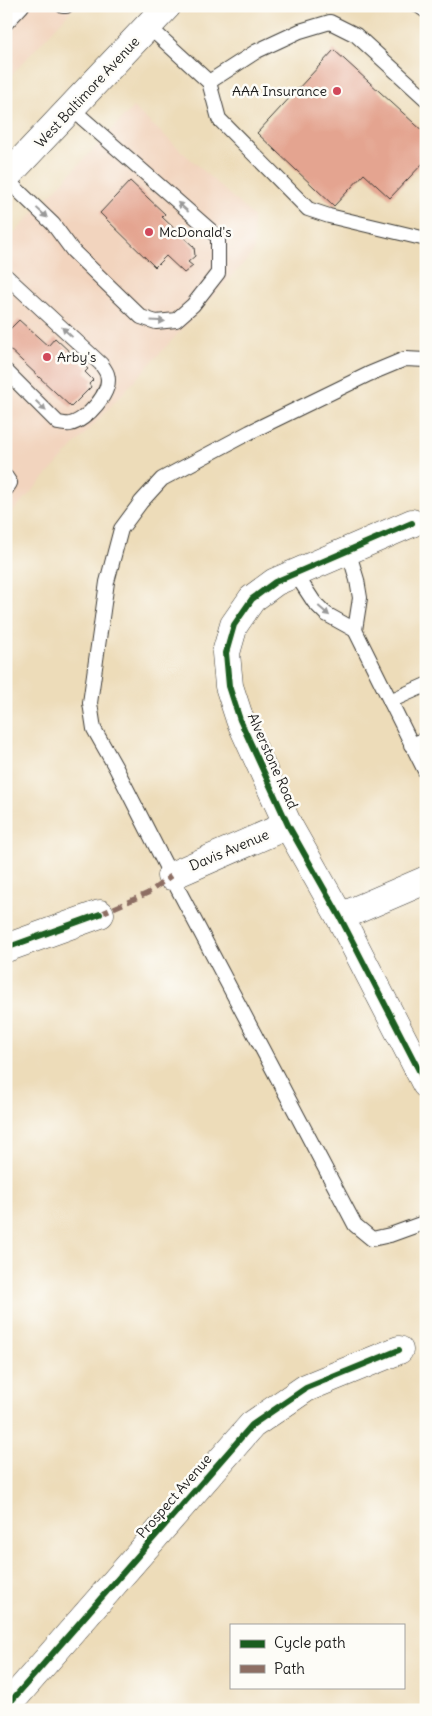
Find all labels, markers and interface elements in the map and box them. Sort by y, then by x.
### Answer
street label: West Baltimore Avenue [31,33,143,151]
place label: AAA Insurance [232,82,327,100]
marker: AAA Insurance [331,85,343,97]
one-way arrow [178,201,190,213]
one-way arrow [35,207,47,219]
place label: McDonald's [159,223,232,241]
marker: McDonald's [143,226,155,238]
one-way arrow [151,317,167,325]
one-way arrow [61,326,73,338]
place label: Arby's [57,348,96,366]
marker: Arby's [41,351,53,363]
one-way arrow [35,400,47,412]
one-way arrow [318,606,331,617]
street label: Alverstone Road [244,710,302,812]
street label: Davis Avenue [187,825,271,875]
street label: Prospect Avenue [132,1450,216,1542]
legend [230,1624,404,1688]
text: Cycle path [274,1633,346,1652]
text: Path [274,1659,305,1678]

